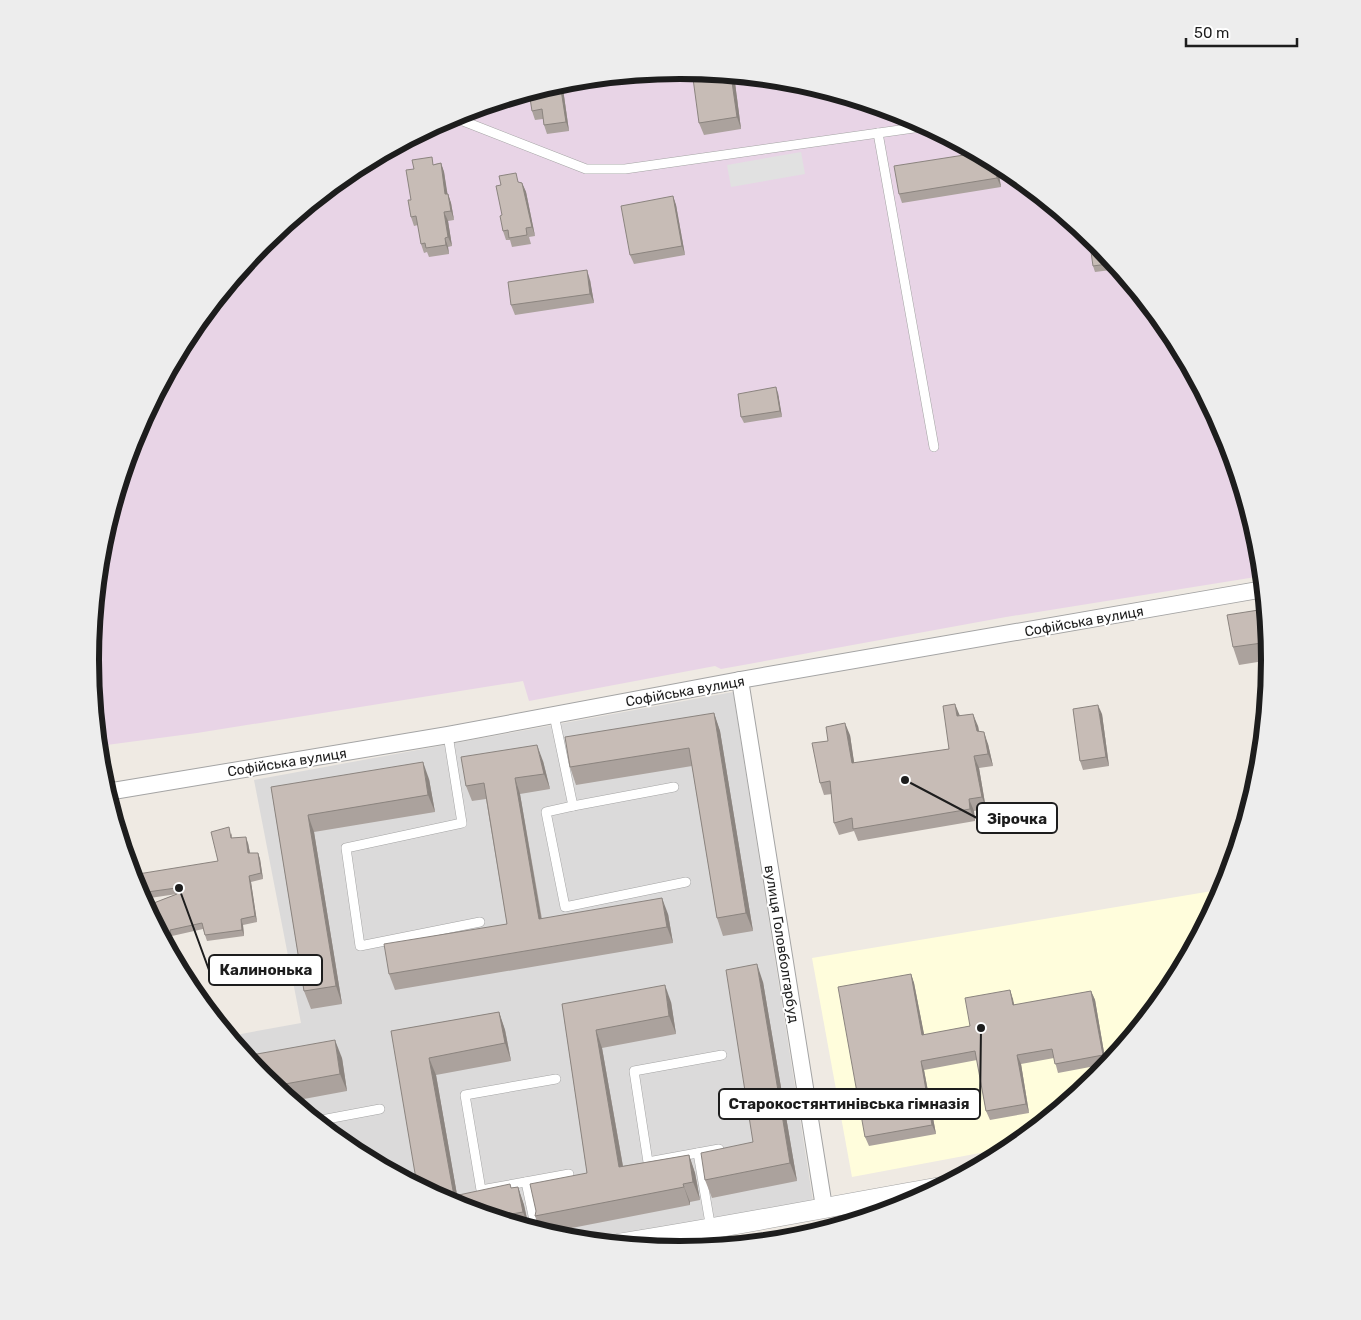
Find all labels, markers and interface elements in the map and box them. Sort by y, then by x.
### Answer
scale bar [1186,15,1297,47]
text: 50 m [1194,24,1229,42]
street label: Софійська вулиця [1023,603,1145,640]
street label: Софійська вулиця [624,673,746,710]
street label: Софійська вулиця [226,745,348,780]
callout: Зірочка [977,803,1057,833]
text: Зірочка [987,810,1047,828]
street label: вулиця Головболгарбуд [761,864,802,1024]
callout: Калинонька [209,955,322,985]
text: Калинонька [220,961,313,979]
callout: Старокостянтинівська гімназія [719,1089,980,1119]
text: Старокостянтинівська гімназія [728,1095,970,1113]

